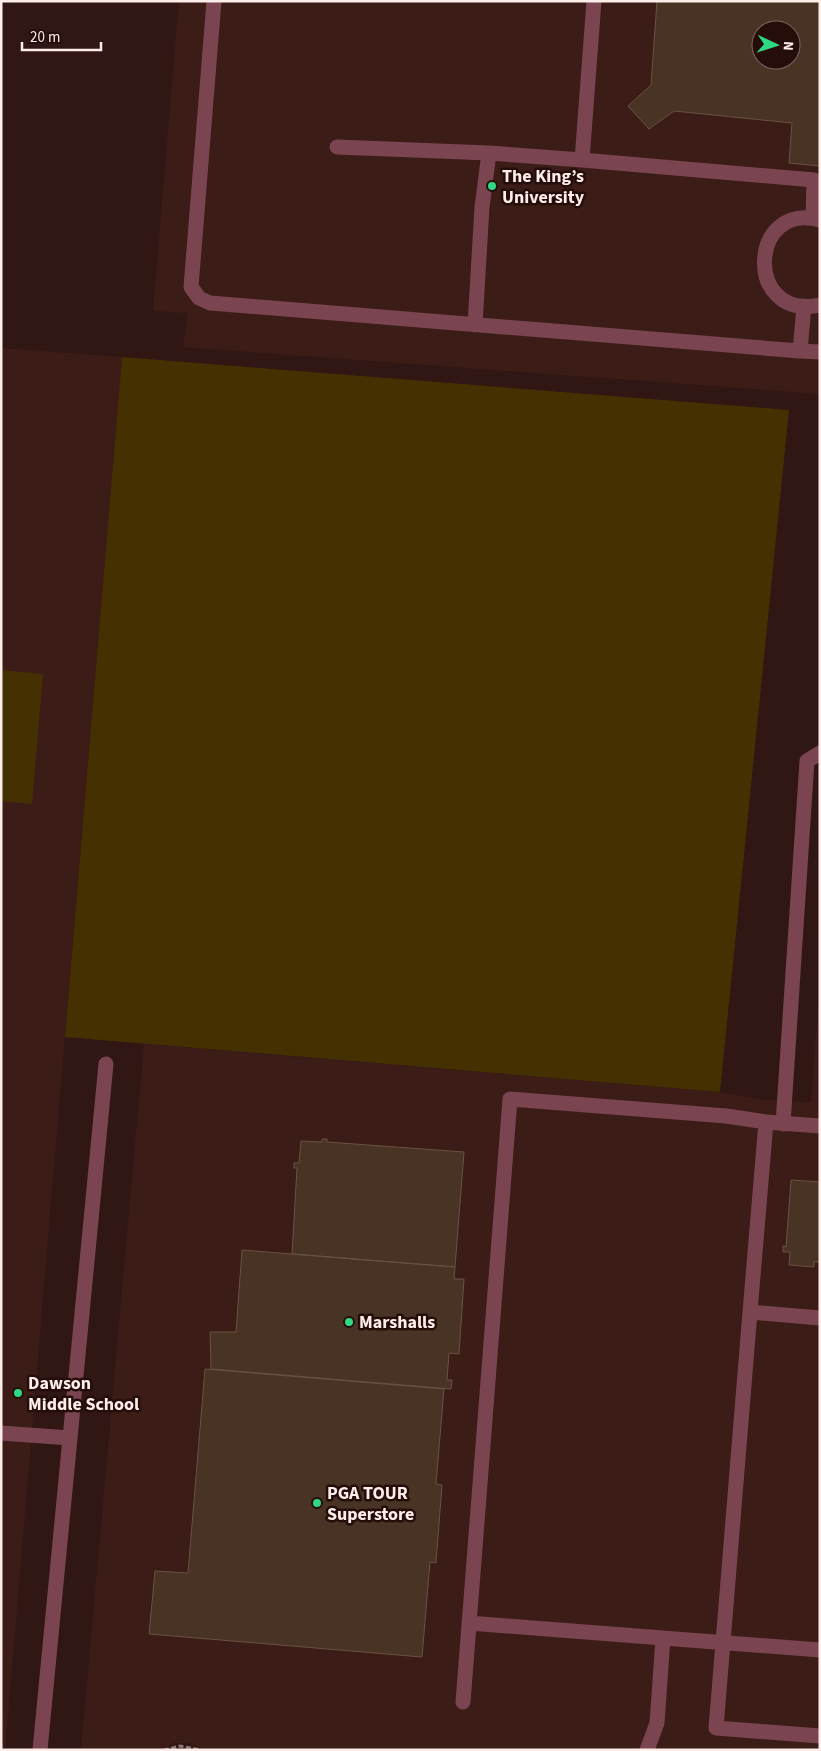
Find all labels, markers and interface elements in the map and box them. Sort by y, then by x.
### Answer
scale bar [22,20,101,52]
north arrow [751,20,801,70]
text: 20 m [30,27,60,48]
text: N [778,40,798,51]
place label: The King’s University [502,164,585,210]
marker: The King’s University [486,180,498,192]
place label: Marshalls [359,1310,435,1335]
marker: Marshalls [343,1316,355,1328]
place label: Dawson Middle School [28,1371,139,1417]
marker: Dawson Middle School [12,1387,24,1399]
place label: PGA TOUR Superstore [327,1481,414,1527]
marker: PGA TOUR Superstore [311,1497,323,1509]

